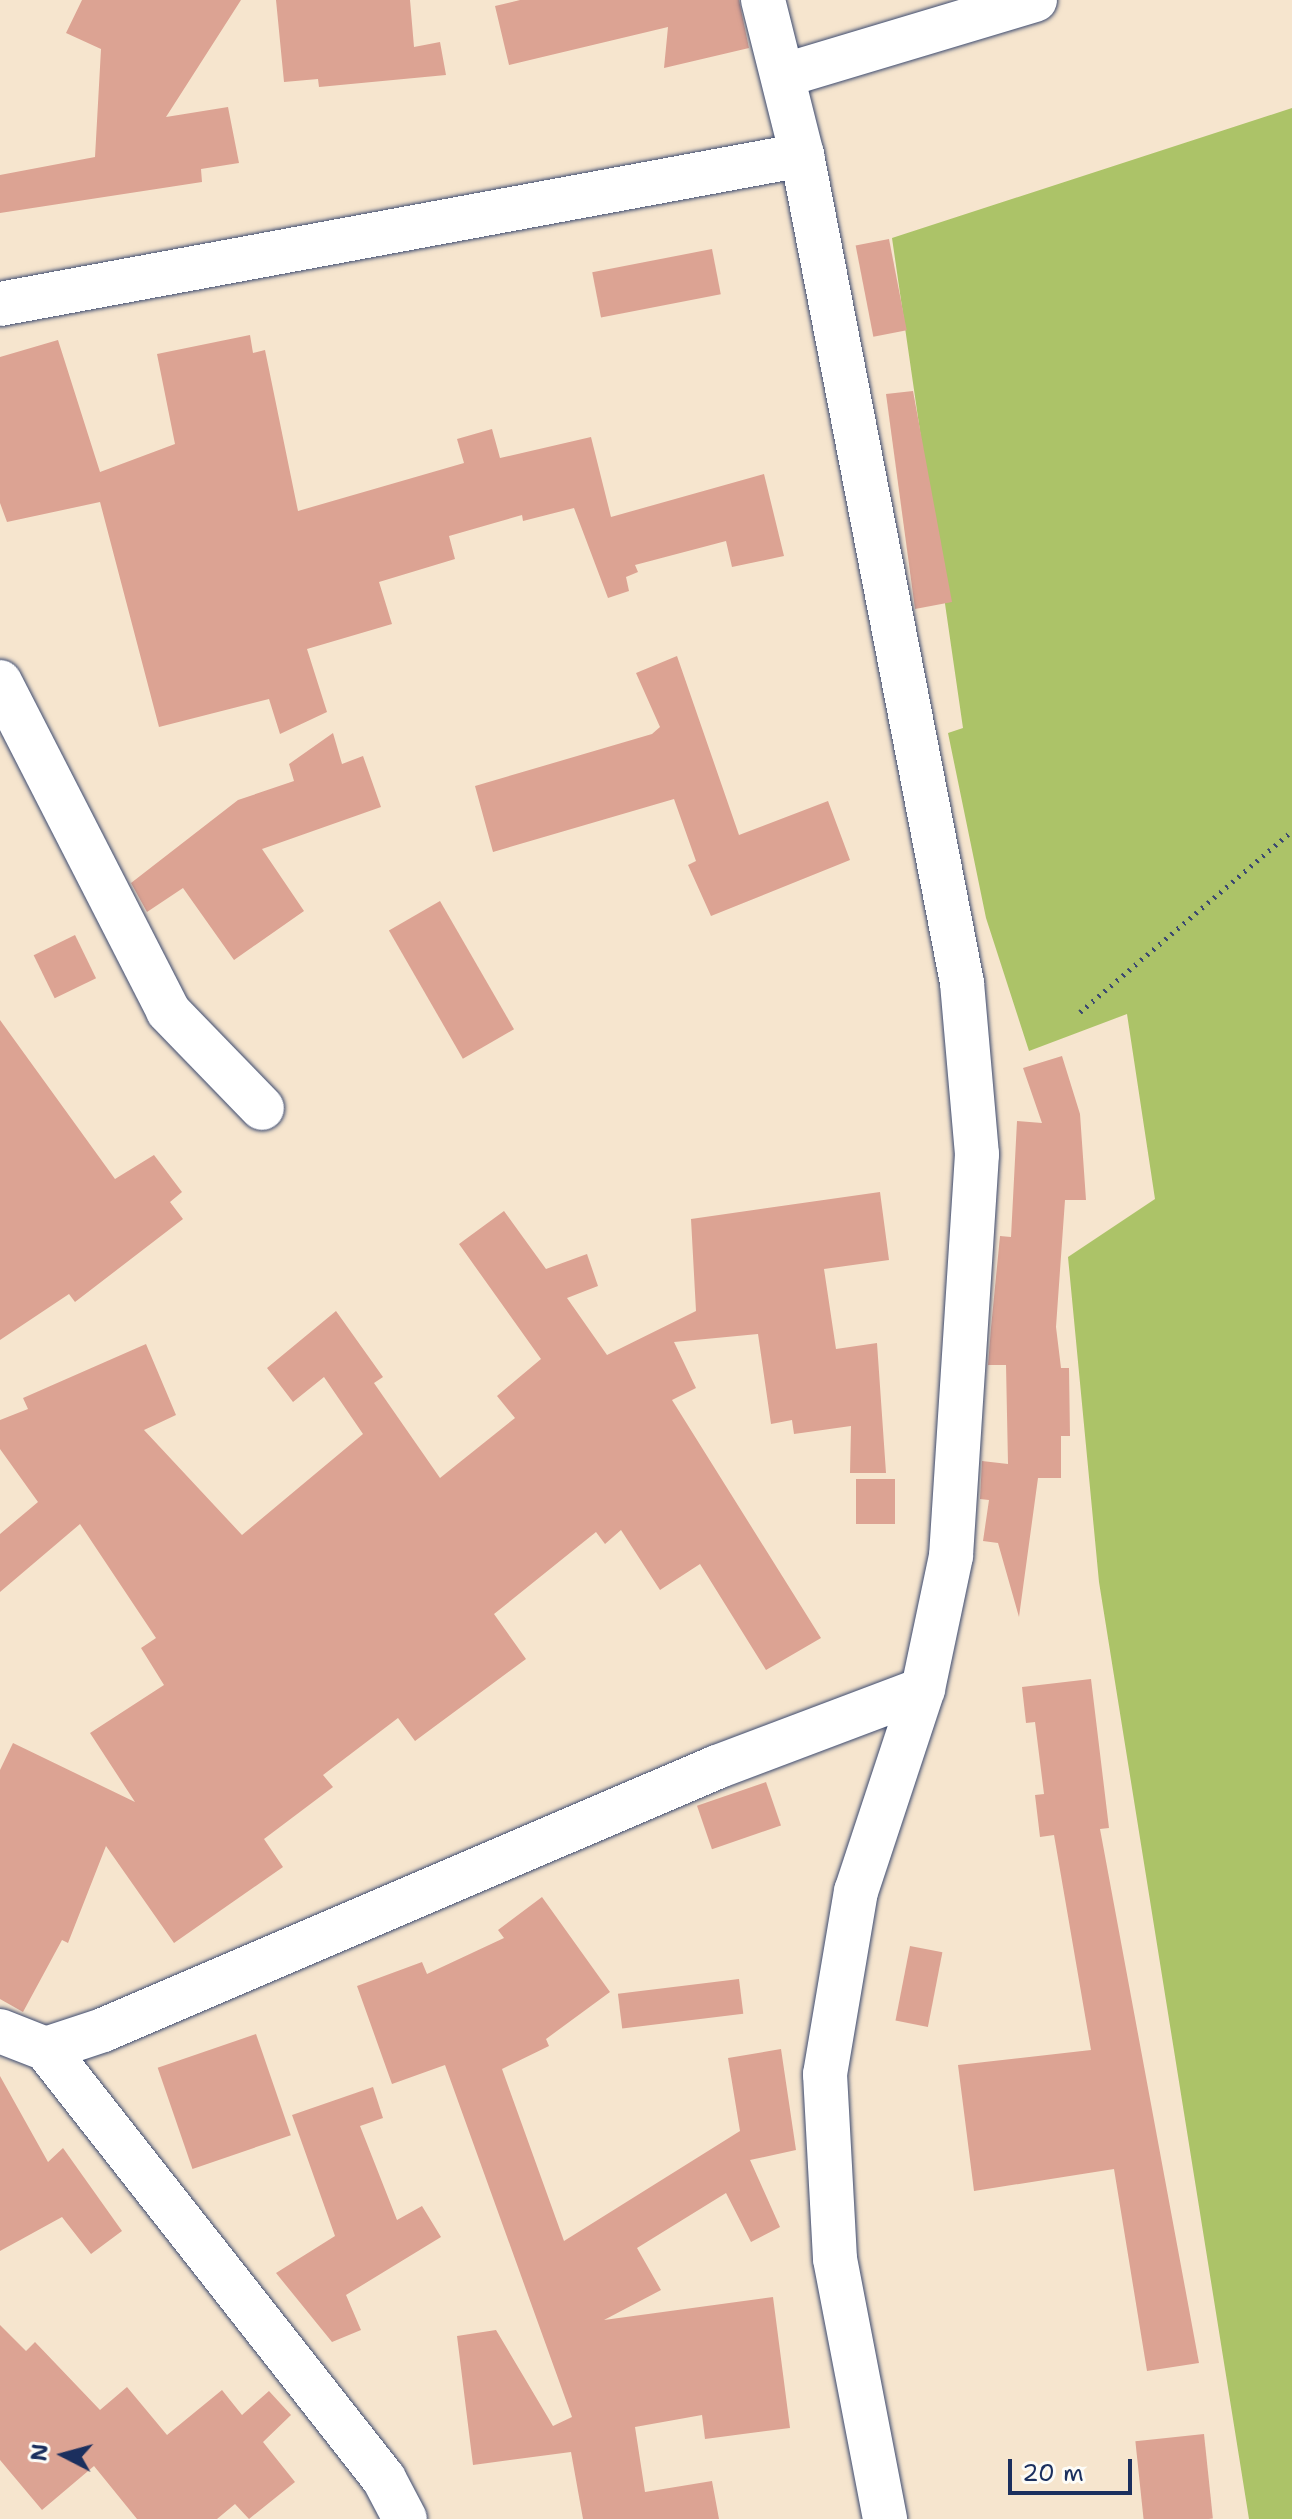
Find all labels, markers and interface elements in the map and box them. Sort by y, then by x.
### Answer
north arrow [24,2415,104,2495]
text: N [24,2442,55,2463]
scale bar [1012,2443,1136,2493]
text: 20 m [1022,2457,1084,2489]

